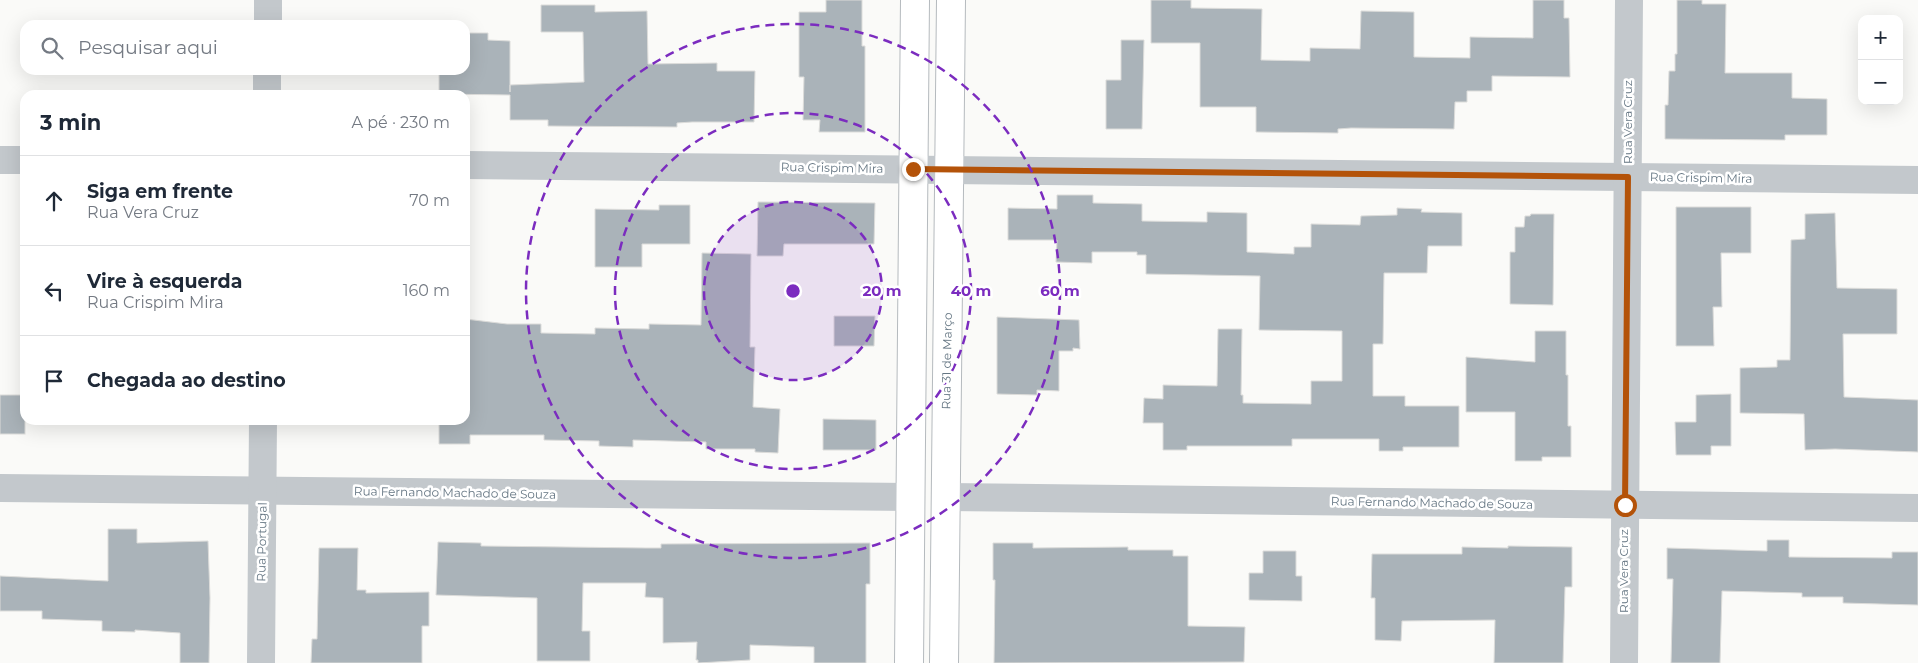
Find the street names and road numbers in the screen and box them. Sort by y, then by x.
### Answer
street label: Rua Vera Cruz [1620,80,1635,164]
street label: Rua Crispim Mira [781,159,883,176]
street label: Rua Crispim Mira [1650,169,1752,186]
street label: Rua 31 de Março [938,312,955,410]
street label: Rua Fernando Machado de Souza [354,483,556,502]
street label: Rua Fernando Machado de Souza [1331,493,1533,512]
street label: Rua Portugal [253,502,270,582]
street label: Rua Vera Cruz [1616,529,1631,613]

